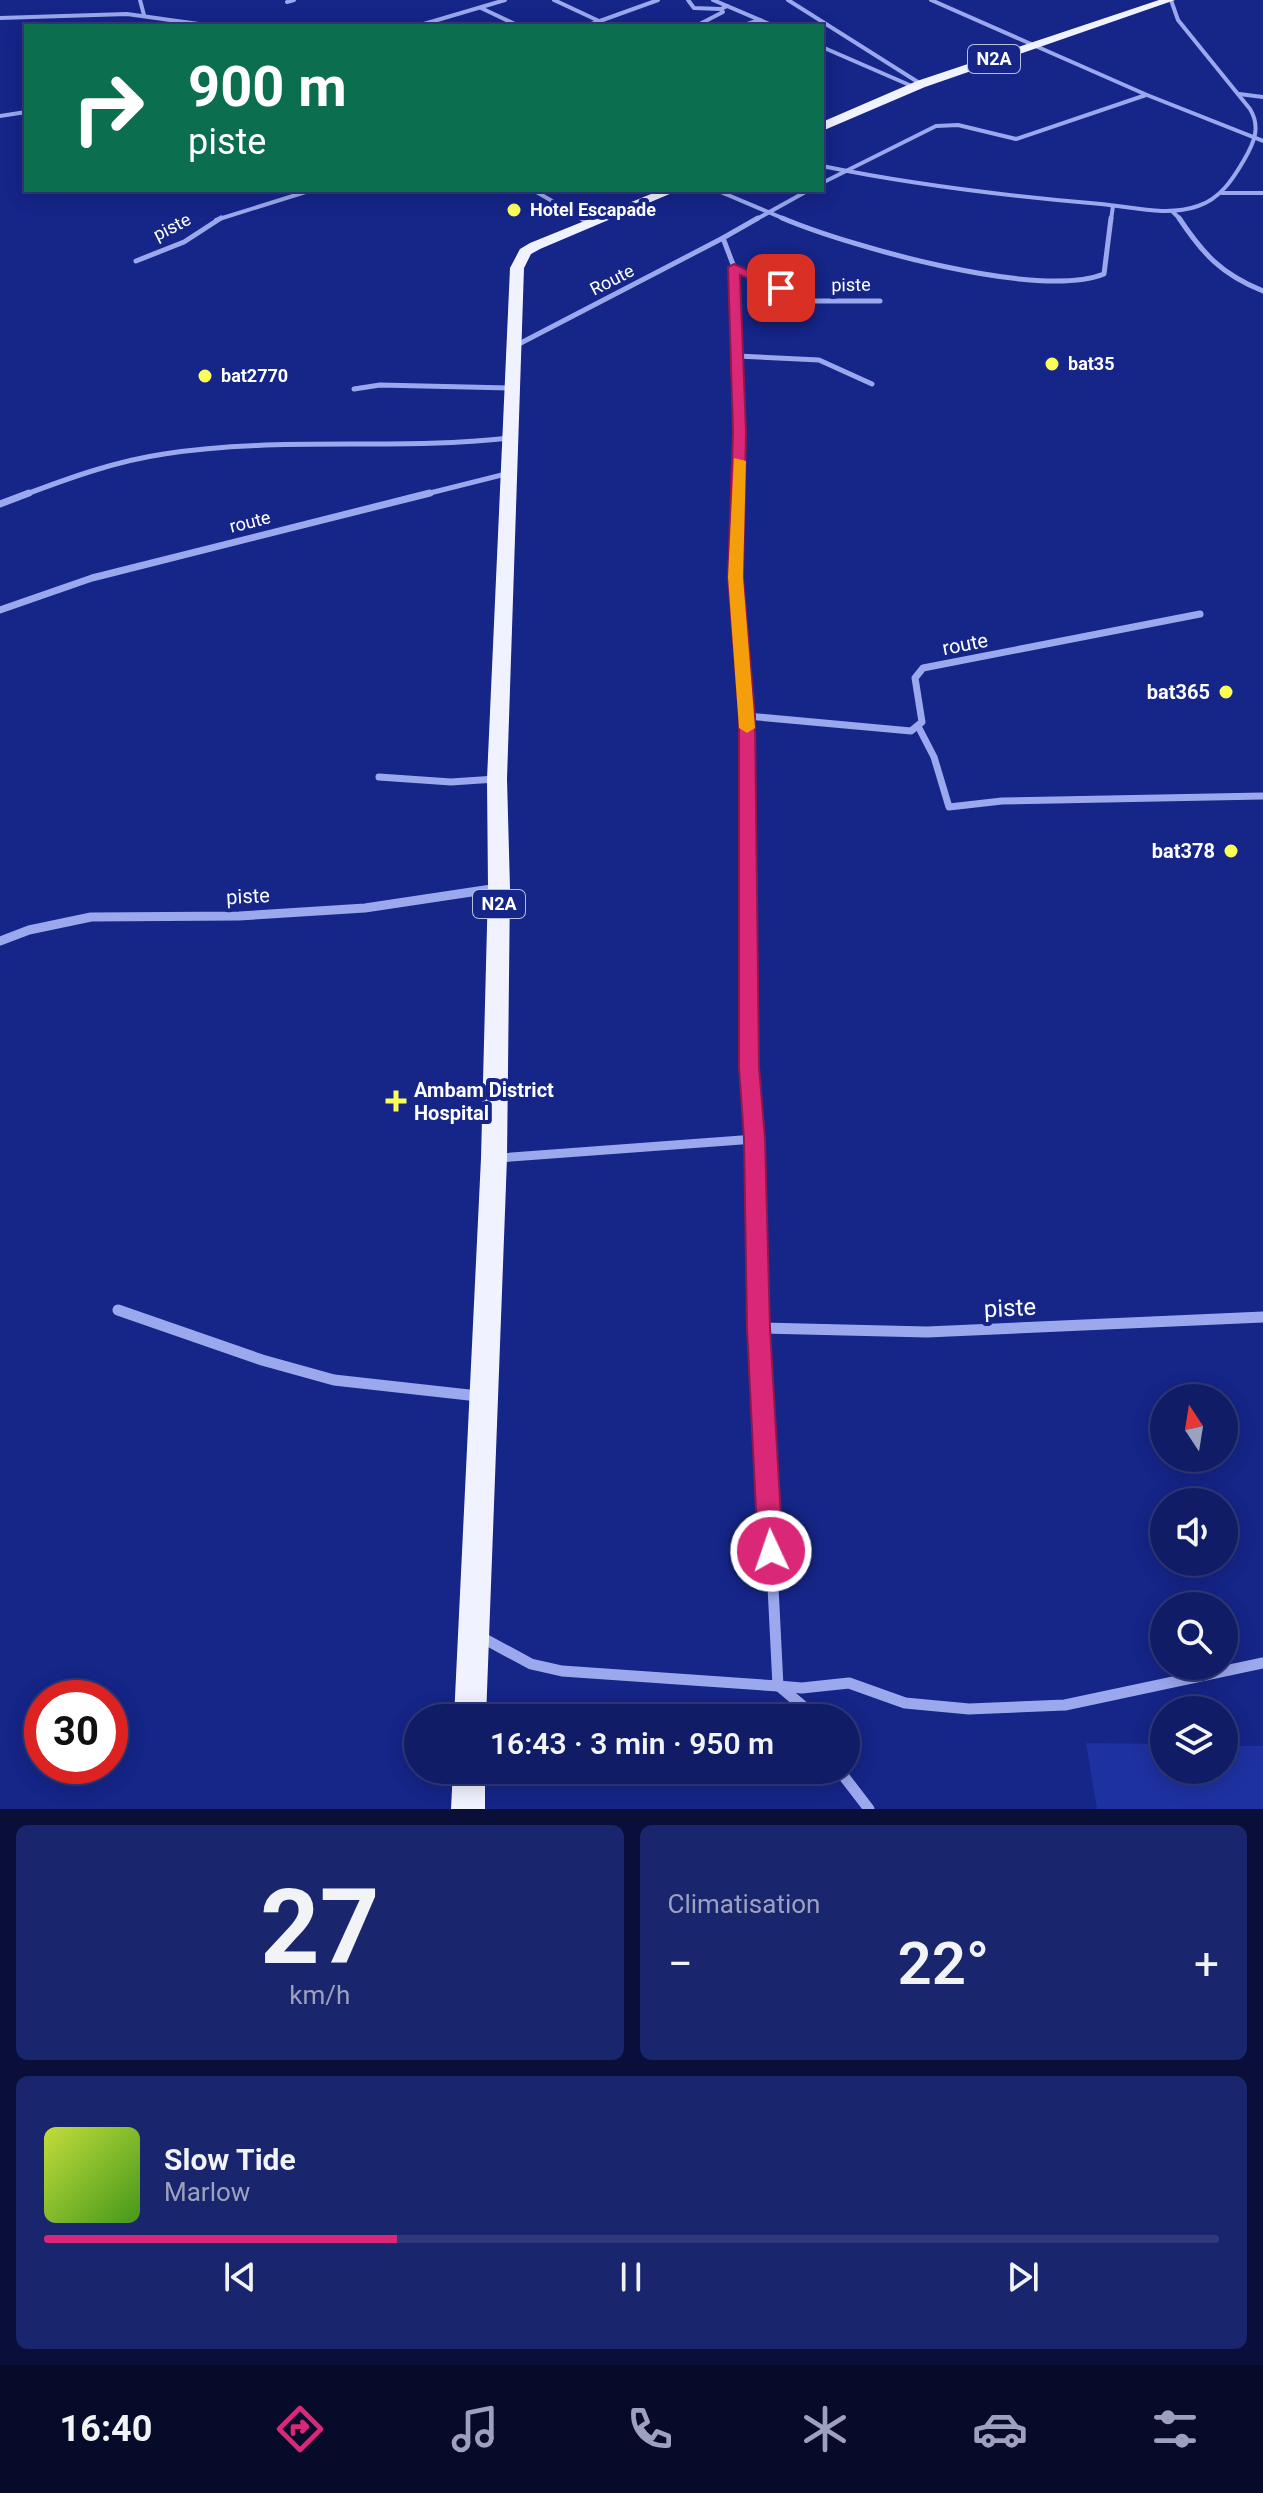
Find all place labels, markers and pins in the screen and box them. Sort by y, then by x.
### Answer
place label: Hotel Escapade [530,199,656,220]
marker: Hotel Escapade [505,201,523,219]
pin [747,254,815,322]
place label: bat35 [1068,353,1115,374]
marker: bat35 [1043,355,1061,373]
place label: bat2770 [221,365,288,386]
marker: bat2770 [196,367,214,385]
place label: bat365 [1147,680,1210,704]
marker: bat365 [1217,683,1235,701]
place label: bat378 [1152,839,1215,863]
marker: bat378 [1222,842,1240,860]
place label: Ambam District Hospital [414,1078,554,1125]
marker: Ambam District Hospital [385,1090,407,1112]

